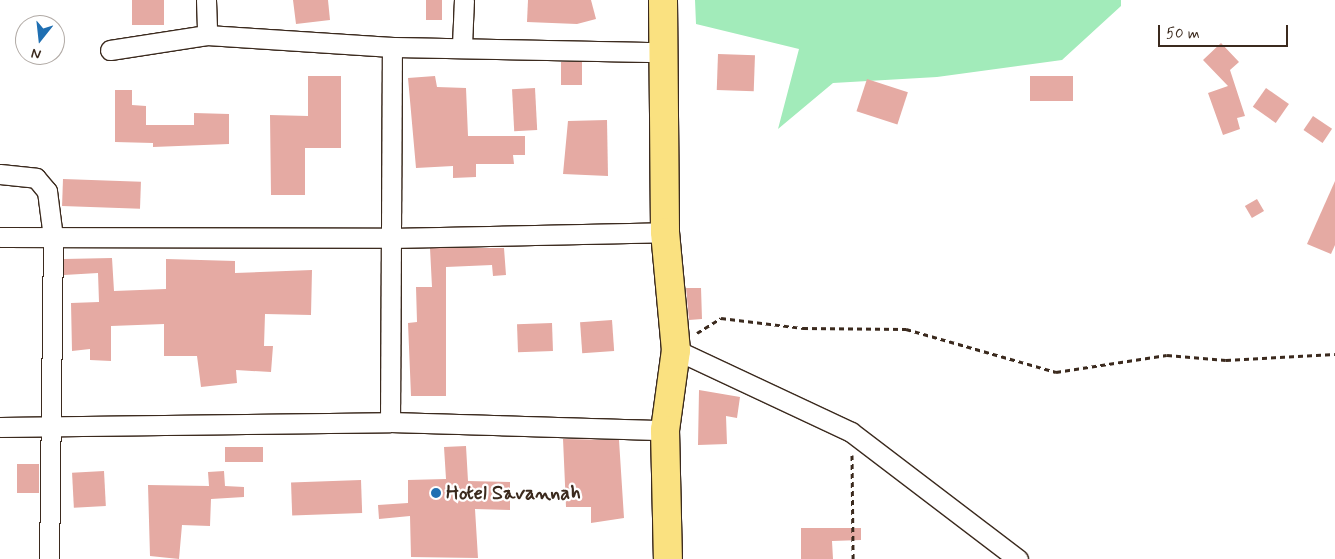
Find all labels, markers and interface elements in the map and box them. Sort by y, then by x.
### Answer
north arrow [15,15,65,65]
scale bar [1160,15,1290,47]
text: 50 m [1166,24,1200,44]
text: N [29,44,43,63]
place label: Hotel Savannah [446,481,580,505]
marker: Hotel Savannah [430,487,442,499]

